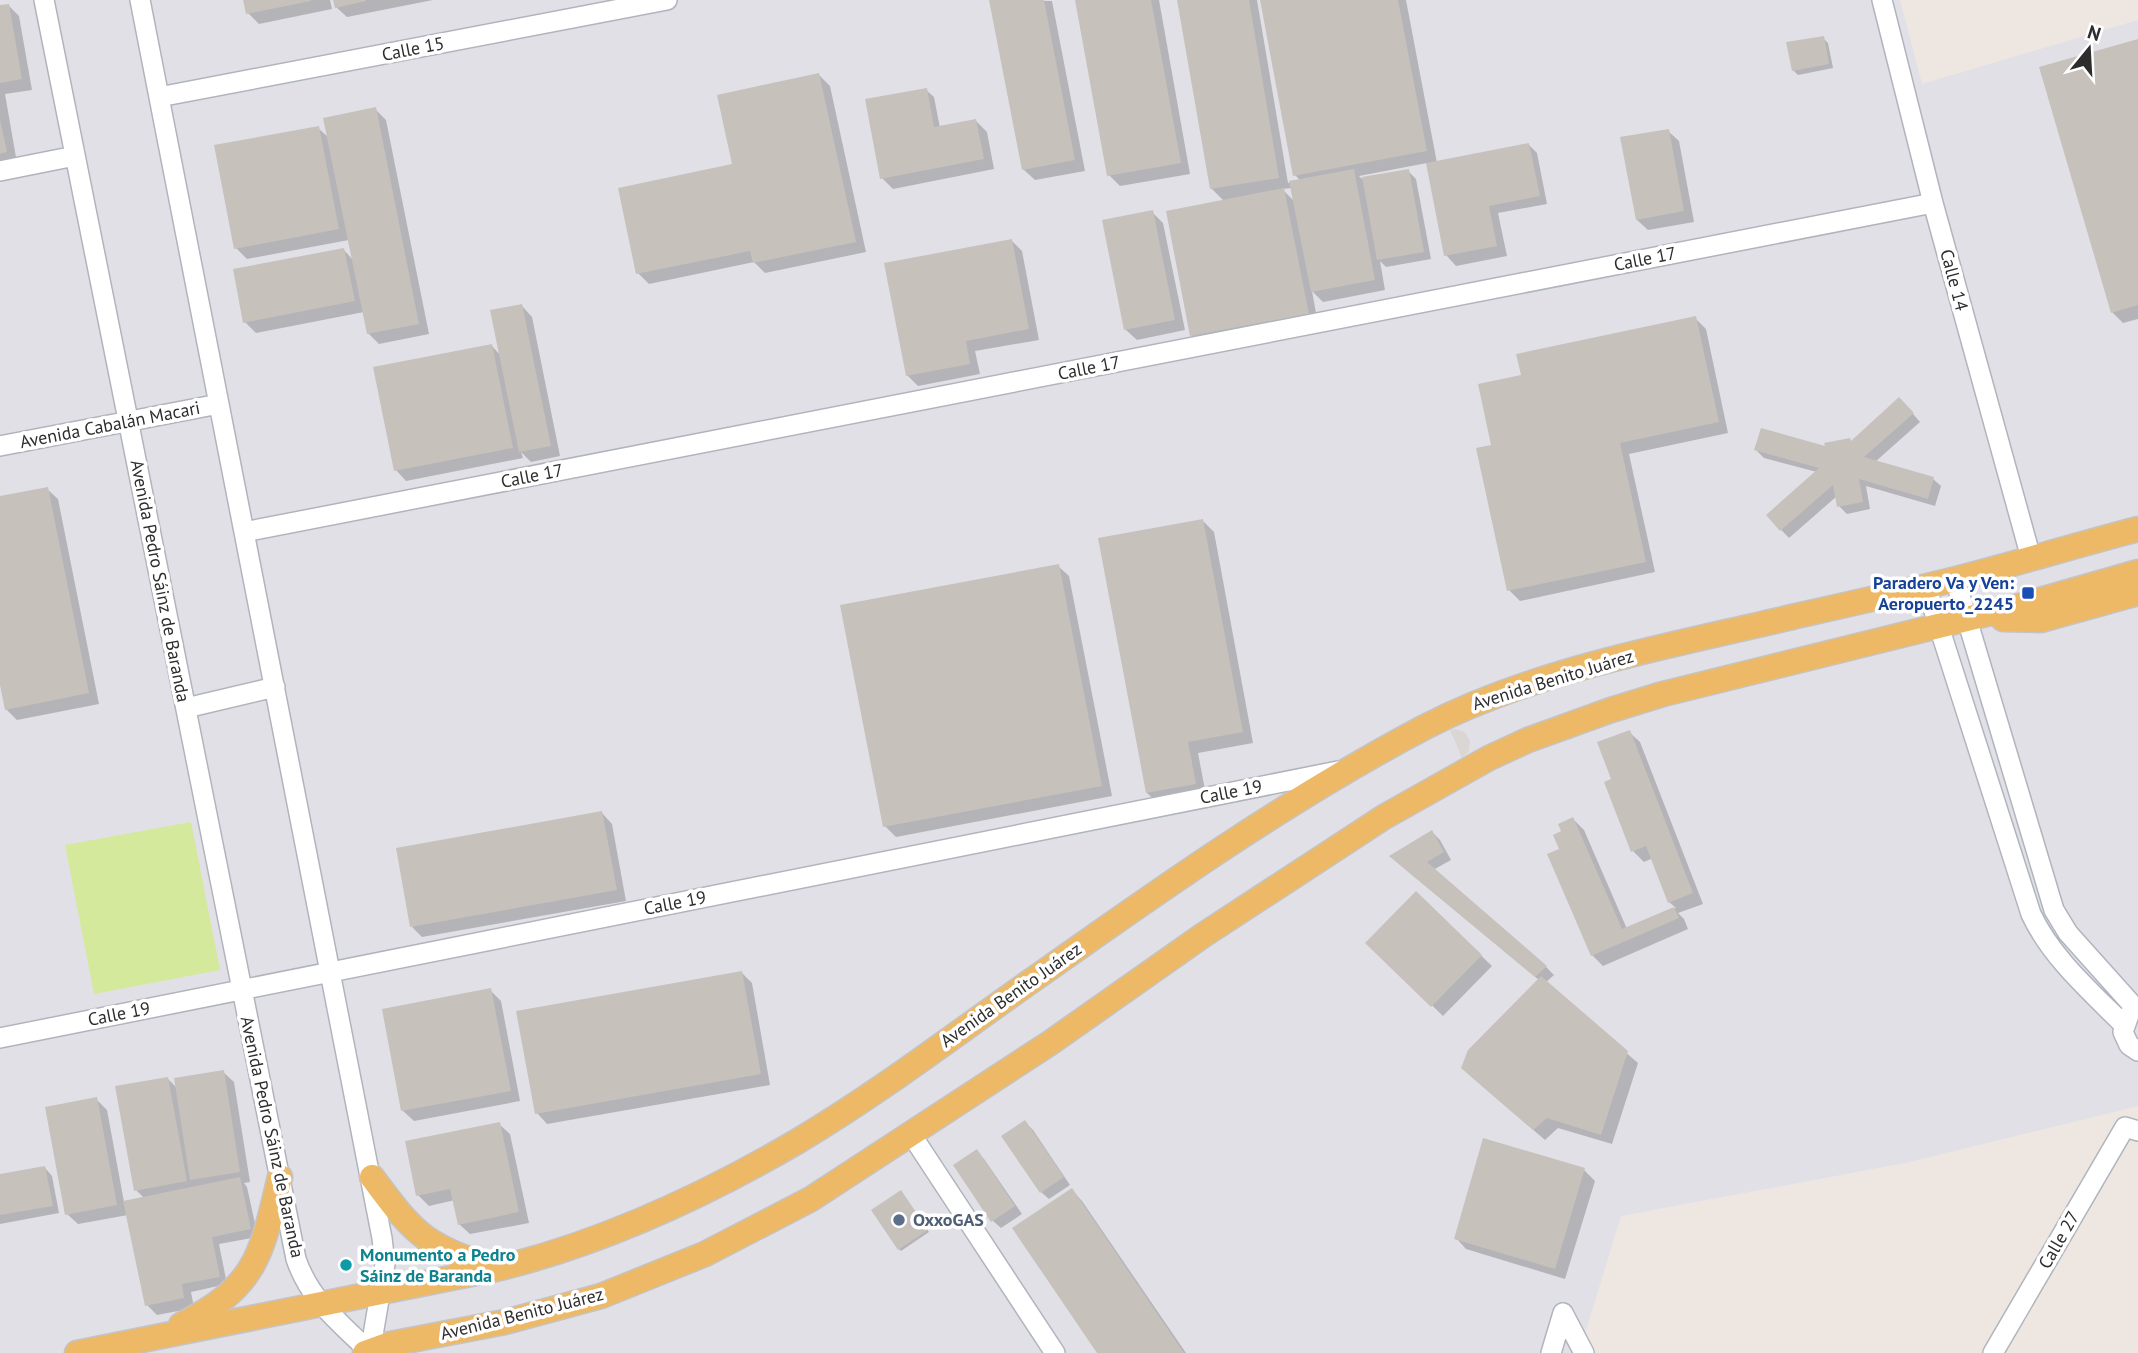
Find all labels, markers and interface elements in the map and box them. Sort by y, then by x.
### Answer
north arrow [2054,14,2124,84]
text: N [2085,19,2104,46]
street label: Calle 15 [380,31,446,66]
street label: Calle 17 [1612,241,1678,276]
street label: Calle 14 [1935,246,1974,313]
street label: Calle 17 [1056,350,1122,385]
street label: Avenida Cabalán Macari [18,396,202,453]
street label: Avenida Pedro Sáinz de Baranda [126,458,195,704]
street label: Calle 17 [499,458,565,493]
place label: Paradero Va y Ven: Aeropuerto_2245 [1873,571,2014,615]
marker: Paradero Va y Ven: Aeropuerto_2245 [2020,585,2036,601]
street label: Avenida Benito Juárez [1470,644,1636,715]
street label: Calle 19 [1198,774,1264,809]
street label: Calle 19 [642,885,708,920]
street label: Avenida Benito Juárez [936,937,1086,1052]
street label: Calle 19 [86,996,152,1031]
street label: Avenida Pedro Sáinz de Baranda [236,1014,309,1260]
street label: Calle 27 [2033,1207,2084,1273]
place label: OxxoGAS [913,1208,984,1231]
marker: OxxoGAS [891,1212,907,1228]
place label: Monumento a Pedro Sáinz de Baranda [360,1243,516,1287]
marker: Monumento a Pedro Sáinz de Baranda [338,1257,354,1273]
street label: Avenida Benito Juárez [438,1282,606,1345]

